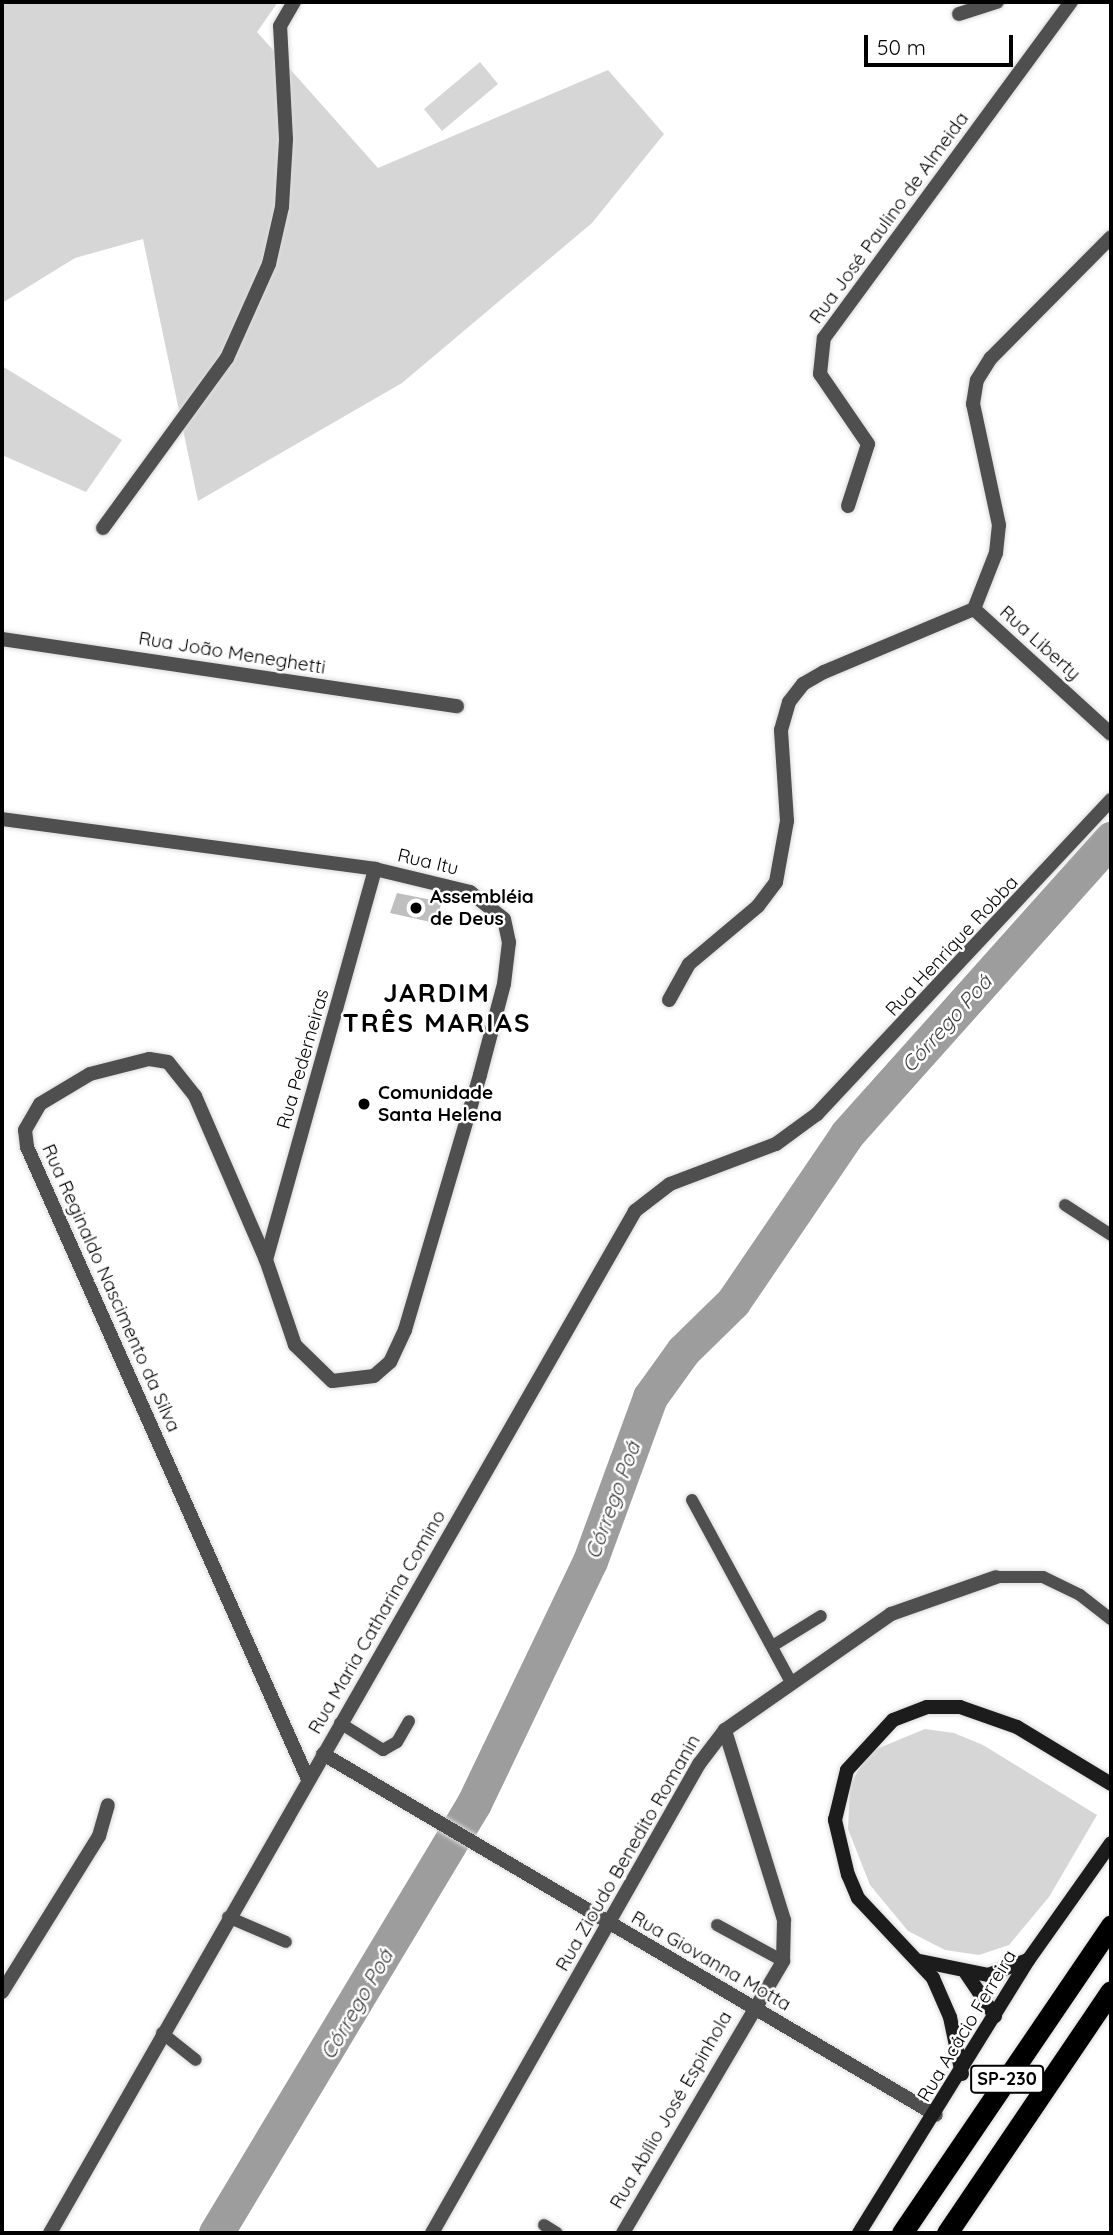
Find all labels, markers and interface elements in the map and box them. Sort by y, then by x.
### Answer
scale bar [868,21,1017,65]
text: 50 m [877,34,926,60]
street label: Rua José Paulino de Almeida [805,108,973,328]
street label: Rua Liberty [995,601,1085,685]
street label: Rua João Meneghetti [137,627,327,679]
street label: Rua Itu [395,844,461,880]
street label: Rua Henrique Robba [881,871,1023,1021]
place label: Assembléia de Deus [430,886,534,930]
marker: Assembléia de Deus [408,900,424,916]
water label: Córrego Poá [896,969,996,1077]
district label: JARDIM TRÊS MARIAS [344,977,530,1038]
street label: Rua Pederneiras [272,986,334,1132]
place label: Comunidade Santa Helena [378,1082,502,1126]
marker: Comunidade Santa Helena [356,1096,372,1112]
street label: Rua Reginaldo Nascimento da Silva [37,1141,185,1435]
water label: Córrego Poá [579,1438,645,1562]
street label: Rua Maria Catharina Comino [303,1506,451,1738]
street label: Rua Zioudo Benedito Romanin [551,1731,705,1975]
street label: Rua Giovanna Motta [627,1906,795,2016]
water label: Córrego Poá [314,1945,398,2063]
street label: Rua Acácio Ferreira [913,1946,1021,2106]
street label: Rua Abílio José Espinhola [605,2007,737,2213]
road number: SP-230 [968,2064,1046,2094]

